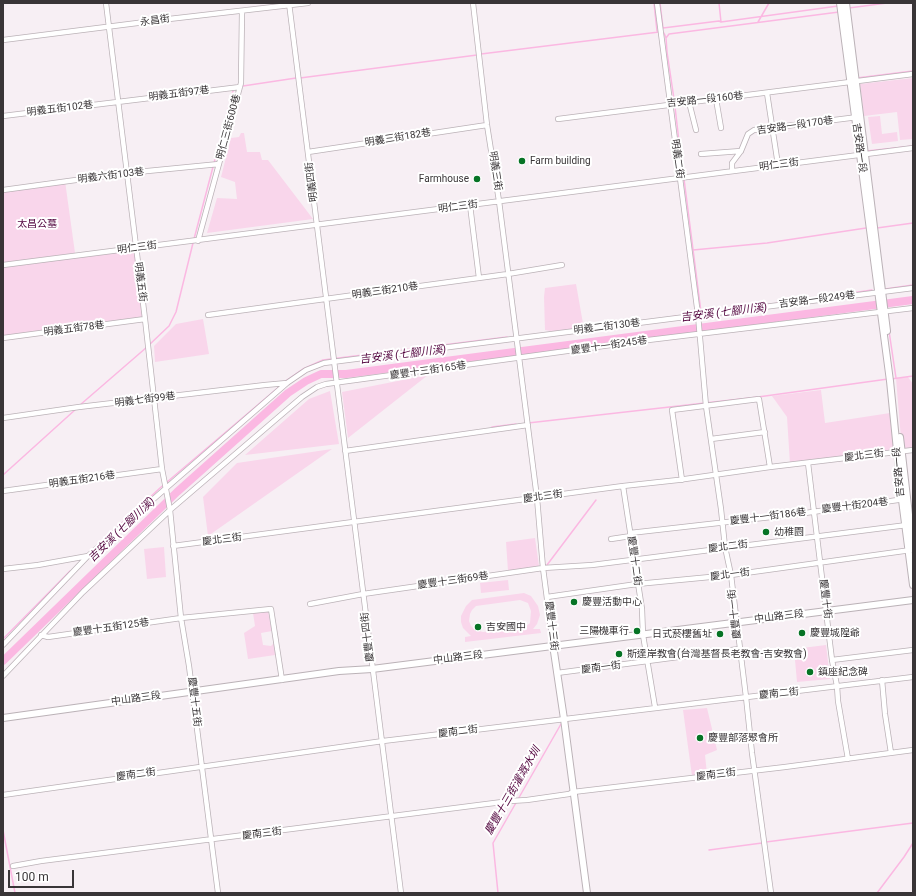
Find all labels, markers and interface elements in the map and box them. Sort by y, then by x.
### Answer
street label: 永昌街 [139,13,171,29]
street label: 明義五街97巷 [148,84,210,104]
street label: 吉安路一段160巷 [666,90,744,110]
street label: 明仁三街600巷 [215,93,243,161]
street label: 明義五街102巷 [26,99,94,119]
street label: 吉安路一段170巷 [756,115,834,137]
street label: 吉安路一段 [850,122,868,174]
street label: 明義三街182巷 [364,127,432,149]
street label: 明義二街 [668,138,686,180]
street label: 明義三街 [486,150,504,192]
place label: Farm building [530,155,591,167]
marker: Farm building [517,156,527,166]
street label: 明仁三街 [758,157,800,173]
street label: 明義四街 [304,161,320,203]
street label: 明義六街103巷 [77,166,145,186]
place label: Farmhouse [419,173,469,185]
marker: Farmhouse [472,174,482,184]
street label: 明仁三街 [437,199,479,215]
park label: 太昌公墓 [17,218,57,230]
street label: 明仁三街 [116,240,158,256]
street label: 明義五街 [132,261,148,303]
street label: 明義三街210巷 [351,280,419,302]
street label: 吉安路一段249巷 [778,289,856,311]
water label: 吉安溪 (七腳川溪) [680,301,768,325]
street label: 明義二街130巷 [573,317,641,337]
street label: 明義五街78巷 [43,319,105,339]
street label: 慶豐十一街245巷 [570,335,648,357]
water label: 吉安溪 (七腳川溪) [359,343,447,367]
street label: 慶豐十三街165巷 [389,360,467,382]
street label: 明義七街99巷 [114,390,176,410]
street label: 吉安路一段 [891,447,907,497]
street label: 慶北三街 [843,448,885,464]
street label: 明義五街216巷 [48,469,116,491]
street label: 慶北三街 [522,488,564,506]
water label: 吉安溪 (七腳川溪) [86,495,158,565]
street label: 慶豐十街204巷 [821,496,889,516]
street label: 慶豐十一街186巷 [729,506,807,528]
place label: 幼稚園 [774,526,804,538]
marker: 幼稚園 [761,527,771,537]
street label: 慶北三街 [201,532,243,548]
street label: 慶豐十二街 [625,535,643,587]
street label: 慶北二街 [707,539,749,555]
street label: 慶北一街 [709,567,751,583]
street label: 慶豐十三街69巷 [417,570,489,592]
street label: 慶豐十街 [817,578,833,620]
street label: 慶豐十一街 [726,588,744,640]
place label: 慶豐活動中心 [582,596,642,608]
marker: 慶豐活動中心 [569,597,579,607]
street label: 慶豐十三街 [542,600,560,652]
street label: 中山路三段 [753,608,805,626]
street label: 慶豐十四街 [359,611,377,663]
street label: 慶豐十五街125巷 [72,617,150,639]
place label: 吉安國中 [486,621,526,633]
marker: 吉安國中 [473,622,483,632]
place label: 三陽機車行 [579,625,629,637]
marker: 三陽機車行 [632,626,642,636]
place label: 慶豐城隍爺 [810,627,860,639]
place label: 日式菸樓舊址 [652,628,712,640]
marker: 慶豐城隍爺 [797,628,807,638]
marker: 日式菸樓舊址 [715,629,725,639]
place label: 斯達岸教會(台灣基督長老教會-吉安教會) [627,648,807,660]
street label: 中山路三段 [432,649,484,667]
marker: 斯達岸教會(台灣基督長老教會-吉安教會) [614,649,624,659]
street label: 慶南一街 [580,660,622,676]
place label: 鎮座紀念碑 [818,666,868,678]
marker: 鎮座紀念碑 [805,667,815,677]
street label: 慶豐十五街 [185,676,203,728]
street label: 慶南二街 [758,686,800,702]
street label: 中山路三段 [110,690,162,708]
street label: 慶南二街 [437,724,479,740]
place label: 慶豐部落聚會所 [708,732,778,744]
marker: 慶豐部落聚會所 [695,733,705,743]
water label: 慶豐十三街灌溉水圳 [483,745,543,837]
street label: 慶南二街 [115,766,157,784]
street label: 慶南三街 [695,767,737,783]
street label: 慶南三街 [241,826,283,842]
scale bar [10,862,76,888]
text: 100 m [15,870,49,884]

